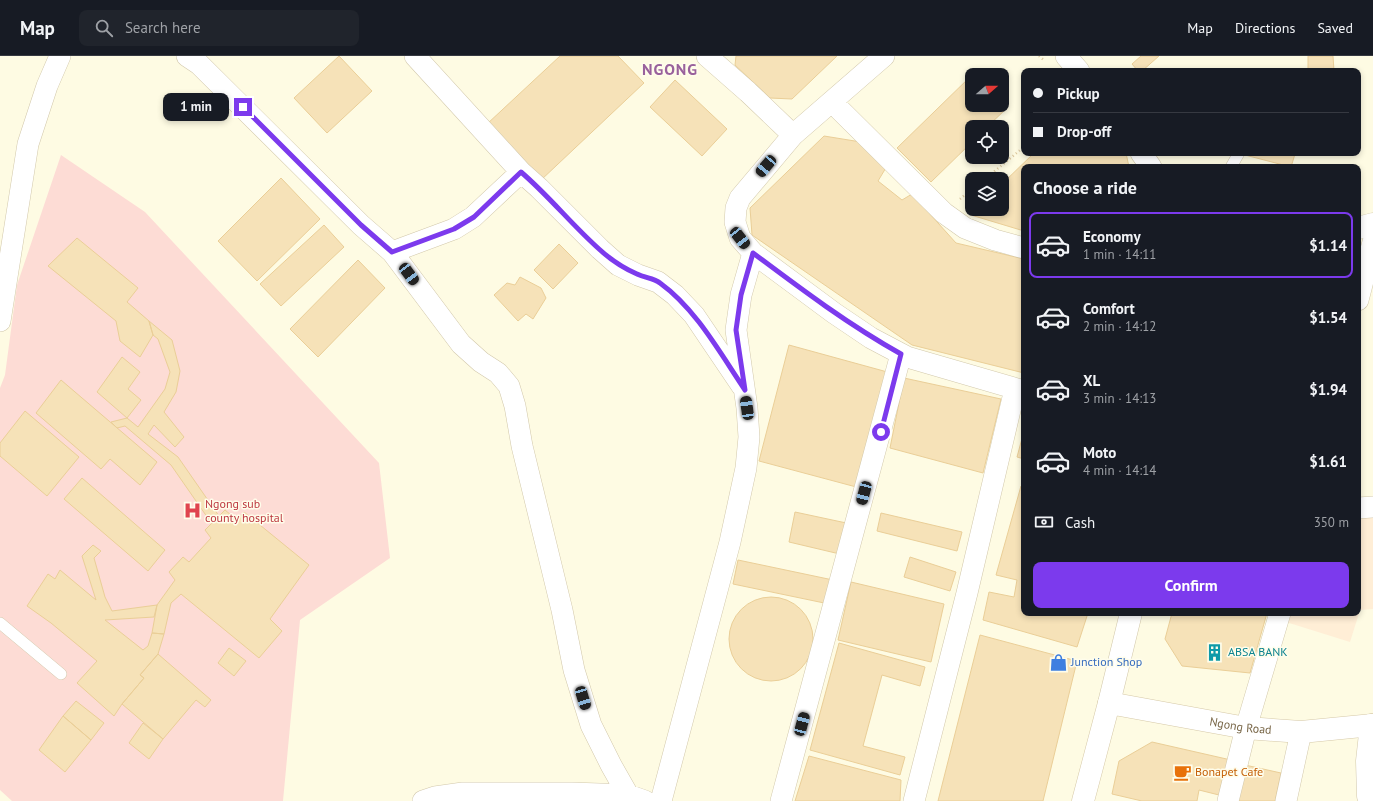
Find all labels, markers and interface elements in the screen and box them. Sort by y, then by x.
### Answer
search box [79,10,359,46]
text: Map [20,16,55,40]
icon: search [93,17,115,39]
text: Search here [125,18,201,37]
text: Map [1187,19,1213,37]
text: Directions [1235,19,1295,37]
text: Saved [1317,19,1353,37]
district label: NGONG [642,59,698,79]
north arrow [965,68,1009,112]
map controls [965,68,1009,216]
text: Pickup [1057,84,1100,103]
callout: 1 min [163,93,229,121]
text: 1 min [180,98,212,115]
route end [234,98,252,116]
button: locate [965,120,1009,164]
text: Drop-off [1057,122,1111,141]
car [754,153,778,179]
button: layers [965,172,1009,216]
text: Choose a ride [1033,176,1137,199]
car [728,225,752,251]
icon: car [1035,227,1071,263]
text: Economy [1083,227,1141,246]
text: $1.14 [1309,236,1347,255]
text: 1 min · 14:11 [1083,246,1156,263]
car [397,261,421,287]
icon: car [1035,299,1071,335]
text: Comfort [1083,299,1135,318]
text: $1.54 [1309,308,1347,327]
text: 2 min · 14:12 [1083,318,1156,335]
icon: car [1035,371,1071,407]
text: XL [1083,371,1100,390]
text: $1.94 [1309,380,1347,399]
text: 3 min · 14:13 [1083,390,1156,407]
car [739,395,755,421]
route start [872,423,890,441]
icon: car [1035,443,1071,479]
text: Moto [1083,443,1116,462]
text: $1.61 [1309,452,1347,471]
text: 4 min · 14:14 [1083,462,1156,479]
car [855,480,873,506]
place label: Ngong sub county hospital [205,496,284,525]
hospital icon: Ngong sub county hospital [182,501,202,521]
icon: cash [1033,511,1055,533]
text: Cash [1065,513,1095,532]
text: 350 m [1314,514,1349,531]
button: Confirm [1033,562,1349,608]
building icon: ABSA BANK [1205,642,1225,662]
place label: ABSA BANK [1228,644,1288,659]
shop icon: Junction Shop [1048,652,1068,672]
place label: Junction Shop [1070,654,1142,669]
car [574,685,592,711]
car [793,711,811,737]
street label: Ngong Road [1208,713,1272,737]
cafe icon: Bonapet Cafe [1172,762,1192,782]
place label: Bonapet Cafe [1195,764,1263,779]

